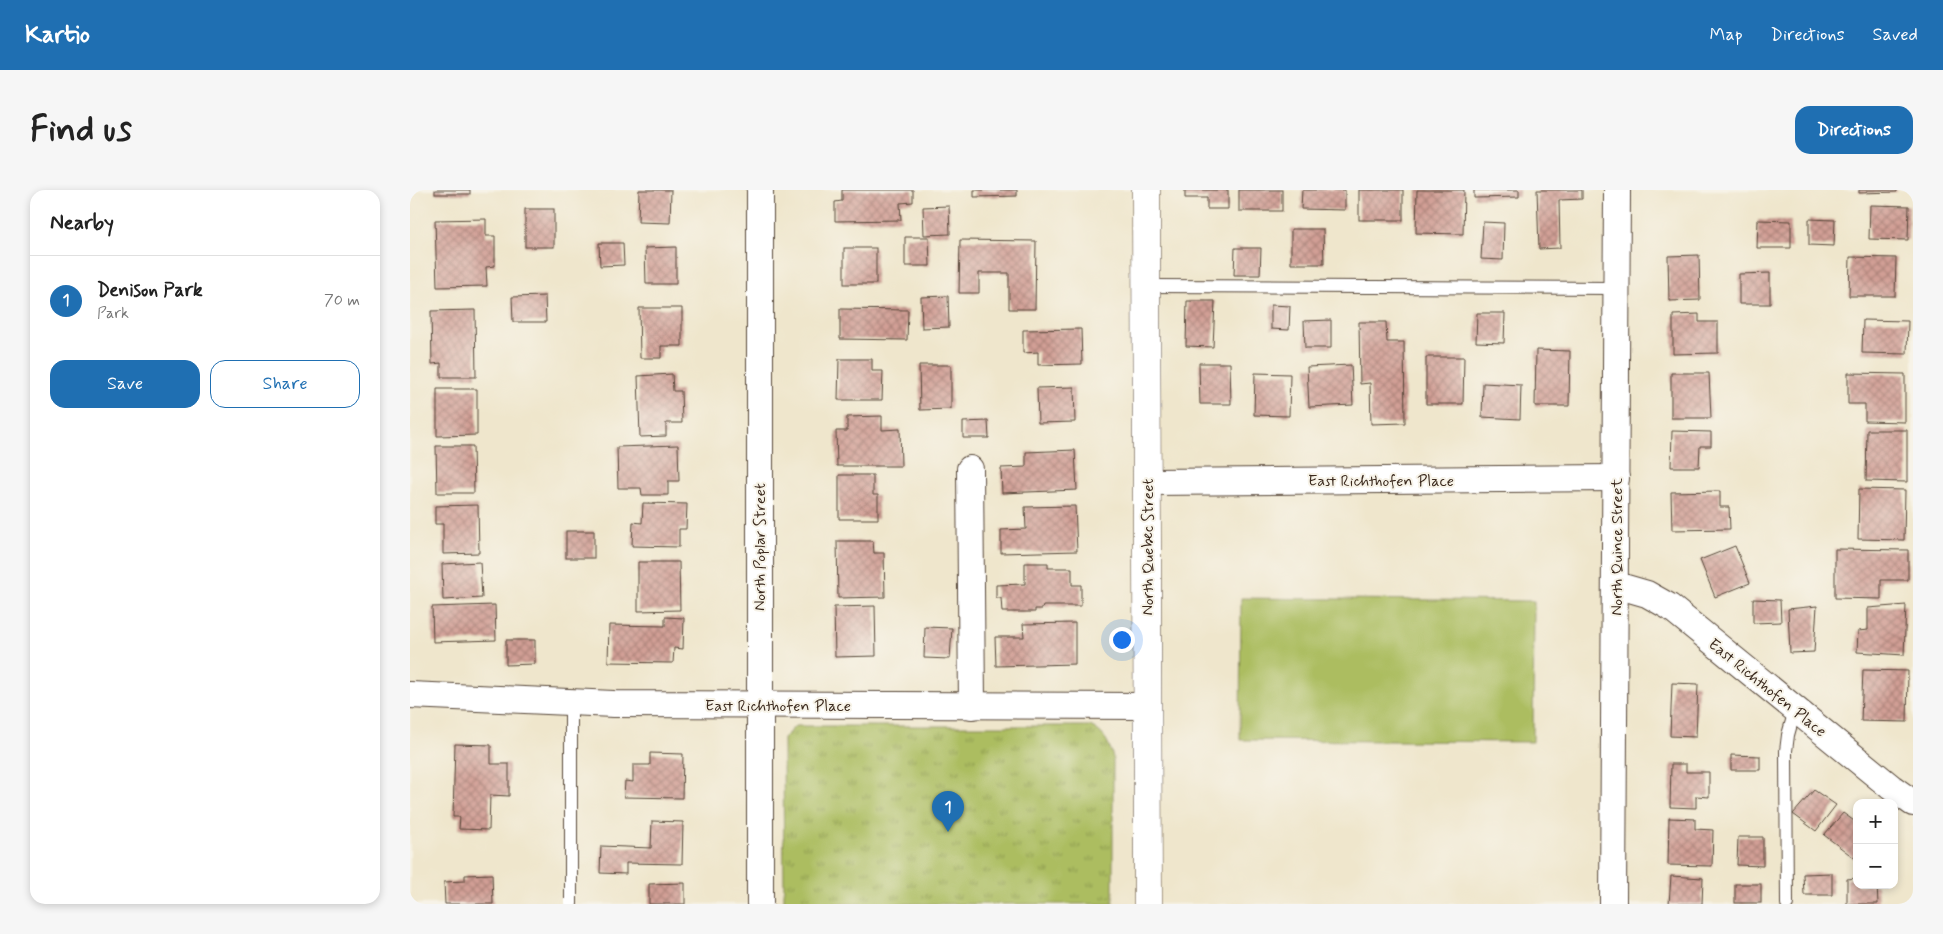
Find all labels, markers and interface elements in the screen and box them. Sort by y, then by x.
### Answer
text: Kartio [25,20,90,51]
text: Map [1710,23,1743,47]
text: Directions [1771,23,1845,47]
text: Saved [1873,23,1918,47]
button: Directions [1795,106,1913,154]
text: Find us [30,107,132,153]
text: Nearby [50,209,114,237]
text: Denison Park [97,278,203,303]
text: 1 [62,290,70,311]
text: 70 m [324,290,360,311]
text: Park [97,303,129,324]
button: Save [50,360,200,408]
button: Share [210,360,360,408]
street label: East Richthofen Place [1308,471,1454,492]
street label: North Quebec Street [1138,478,1159,616]
street label: North Quince Street [1607,478,1628,616]
street label: North Poplar Street [750,483,771,611]
your location [1109,627,1135,653]
street label: East Richthofen Place [1704,634,1830,742]
street label: East Richthofen Place [705,696,851,717]
pin: 1 [932,791,964,832]
map controls [1853,799,1898,889]
button: + [1853,799,1898,844]
button: − [1853,844,1898,889]

